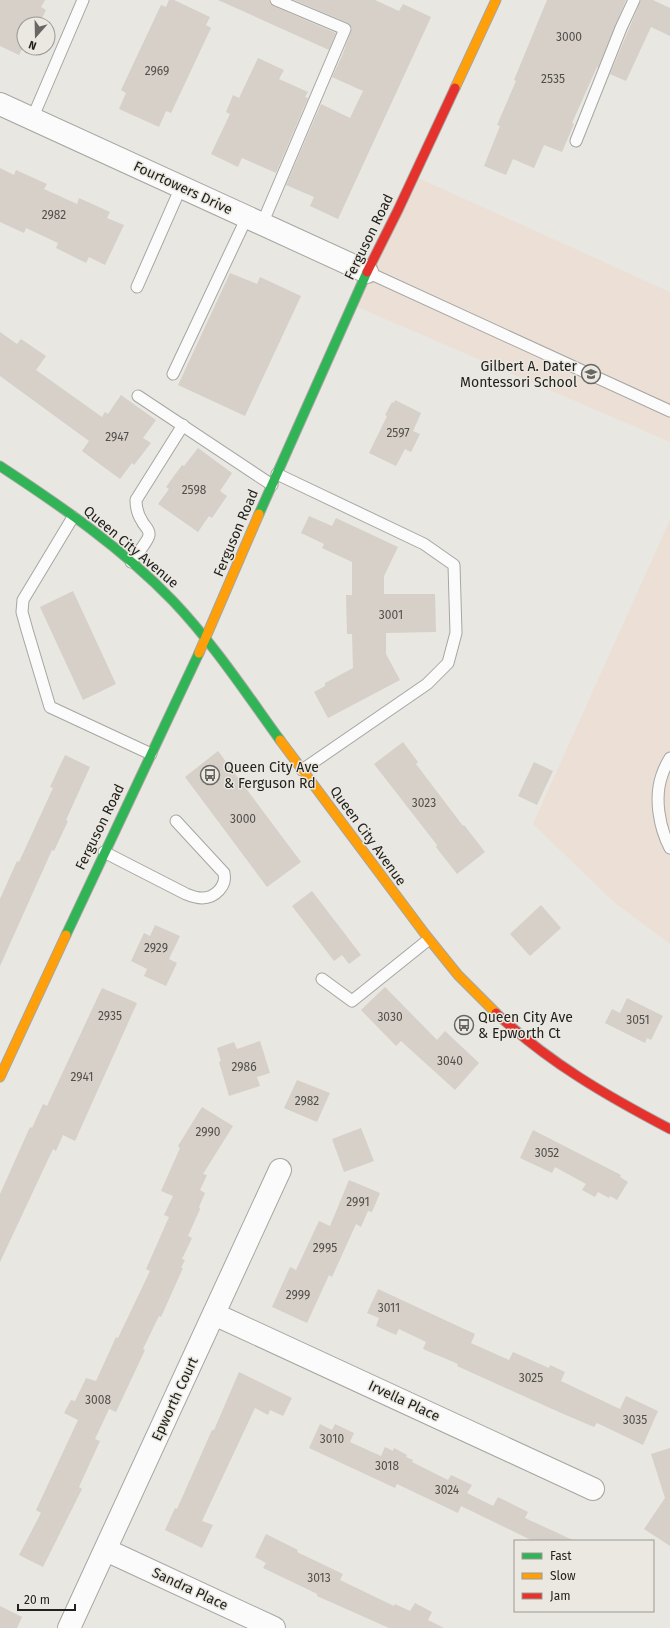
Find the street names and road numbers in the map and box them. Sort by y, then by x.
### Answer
street label: Fourtowers Drive [131,158,235,218]
street label: Ferguson Road [341,191,397,283]
street label: Ferguson Road [210,487,262,579]
street label: Queen City Avenue [80,502,182,592]
street label: Ferguson Road [72,781,128,873]
street label: Queen City Avenue [326,783,410,889]
street label: Epworth Court [148,1353,202,1444]
street label: Irvella Place [365,1377,443,1425]
street label: Sandra Place [149,1564,231,1614]

